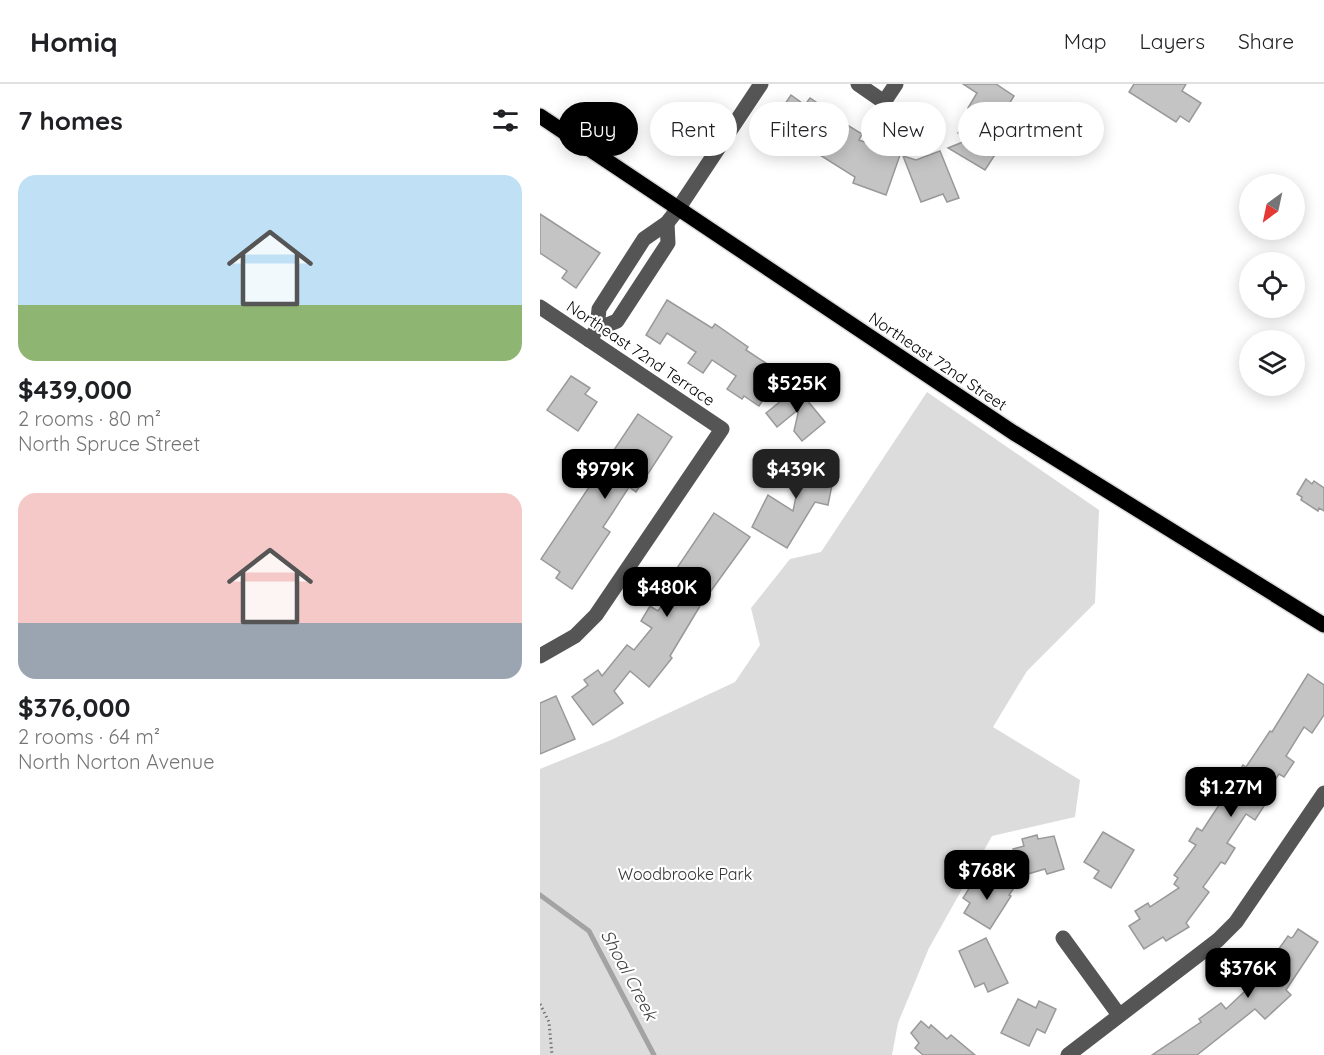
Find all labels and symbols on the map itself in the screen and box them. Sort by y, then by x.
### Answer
north arrow [1239,174,1305,240]
street label: Northeast 72nd Terrace [563,296,719,410]
street label: Northeast 72nd Street [865,307,1011,415]
pin: $525K [755,363,839,414]
pin: $979K [563,449,647,500]
pin: $439K [754,449,838,500]
pin: $480K [625,567,709,618]
pin: $1.27M [1182,767,1280,818]
pin: $768K [945,850,1029,901]
park label: Woodbrooke Park [618,864,752,884]
water label: Shoal Creek [596,925,664,1025]
pin: $376K [1206,948,1290,999]

